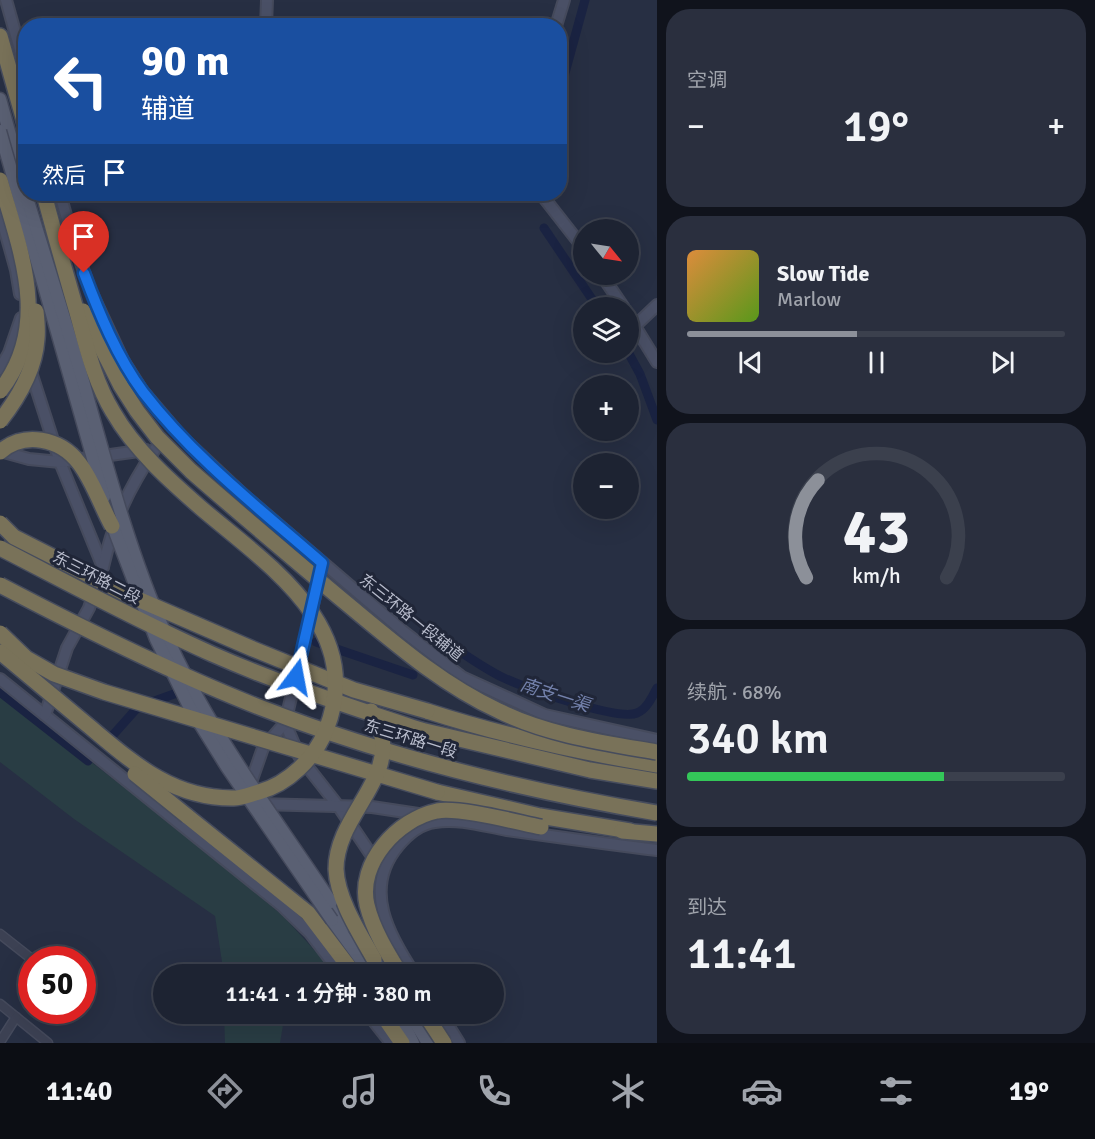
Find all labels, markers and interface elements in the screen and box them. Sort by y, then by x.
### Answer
text: 90 m [141,36,230,87]
icon: left [42,42,120,120]
text: 空调 [687,68,727,93]
text: 辅道 [141,93,195,126]
text: 19° [843,99,909,154]
text: − [687,106,705,147]
text: + [1047,106,1065,147]
icon: arrive [98,156,131,189]
text: 然后 [42,162,86,189]
pin [58,211,109,273]
north arrow [573,219,639,285]
map controls [573,219,639,519]
icon: arrive [67,220,100,253]
text: Slow Tide [777,260,869,287]
text: Marlow [777,287,841,312]
button: layers [573,297,639,363]
icon: previous [734,346,767,379]
icon: pause [860,346,893,379]
icon: next [986,346,1019,379]
button: + [573,375,639,441]
button: − [573,453,639,519]
text: 43 [842,494,910,571]
street label: 东三环路二段 [49,547,144,609]
text: km/h [852,564,900,590]
street label: 东三环路一段辅道 [355,570,467,666]
position arrow [264,645,328,709]
water label: 南支一渠 [517,673,595,718]
text: 续航 · 68% [687,680,782,705]
text: 340 km [687,711,829,766]
street label: 东三环路一段 [362,715,460,763]
text: 到达 [687,895,727,920]
text: 11:41 [687,926,797,981]
speed limit sign: 50 [18,946,96,1024]
text: 11:41 · 1 分钟 · 380 m [226,980,431,1007]
icon: directions [204,1070,246,1112]
icon: music [339,1070,381,1112]
icon: phone [473,1070,515,1112]
icon: climate [607,1070,649,1112]
icon: car [741,1070,783,1112]
icon: filters [875,1070,917,1112]
text: 11:40 [46,1075,112,1108]
text: 19° [1009,1075,1049,1108]

